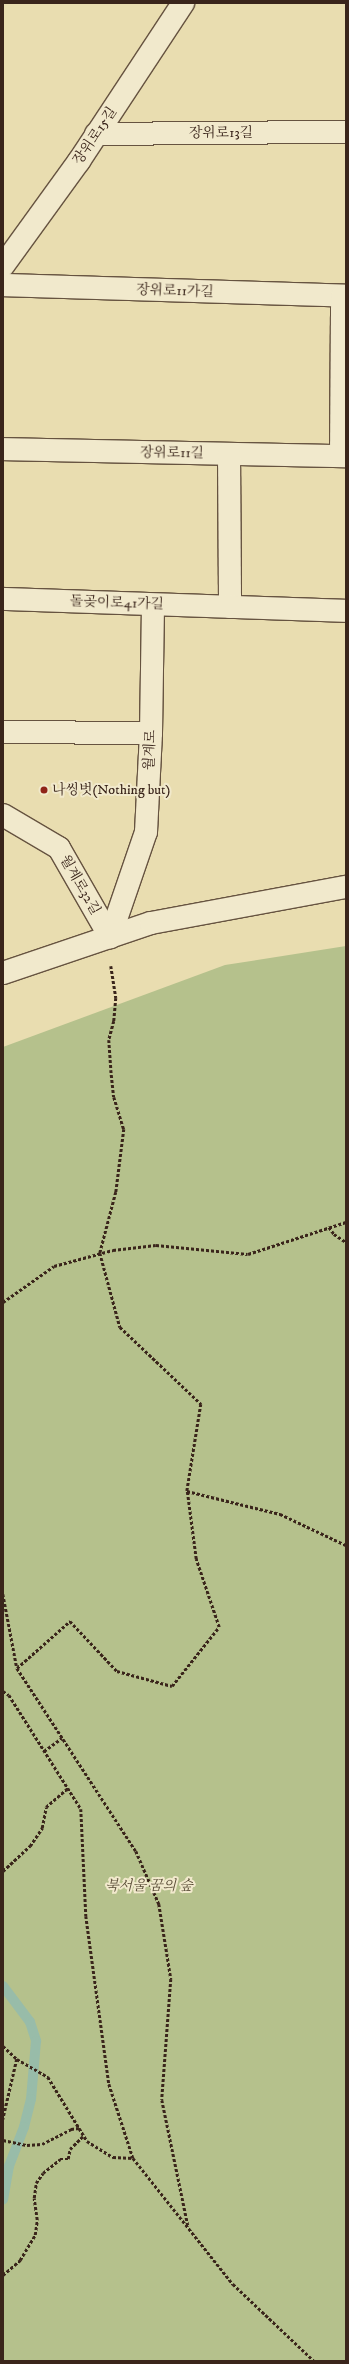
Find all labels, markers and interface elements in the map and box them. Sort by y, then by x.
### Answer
street label: 장위로15길 [70,104,120,168]
street label: 장위로13길 [189,125,253,141]
street label: 장위로11가길 [136,281,214,301]
street label: 장위로11길 [140,444,204,462]
street label: 돌곶이로41가길 [70,593,164,613]
street label: 월계로 [141,729,159,771]
place label: 나씽벗(Nothing but) [52,782,170,798]
marker: 나씽벗(Nothing but) [39,785,49,795]
street label: 월계로32길 [56,852,104,918]
park label: 북서울 꿈의 숲 [105,1878,193,1894]

